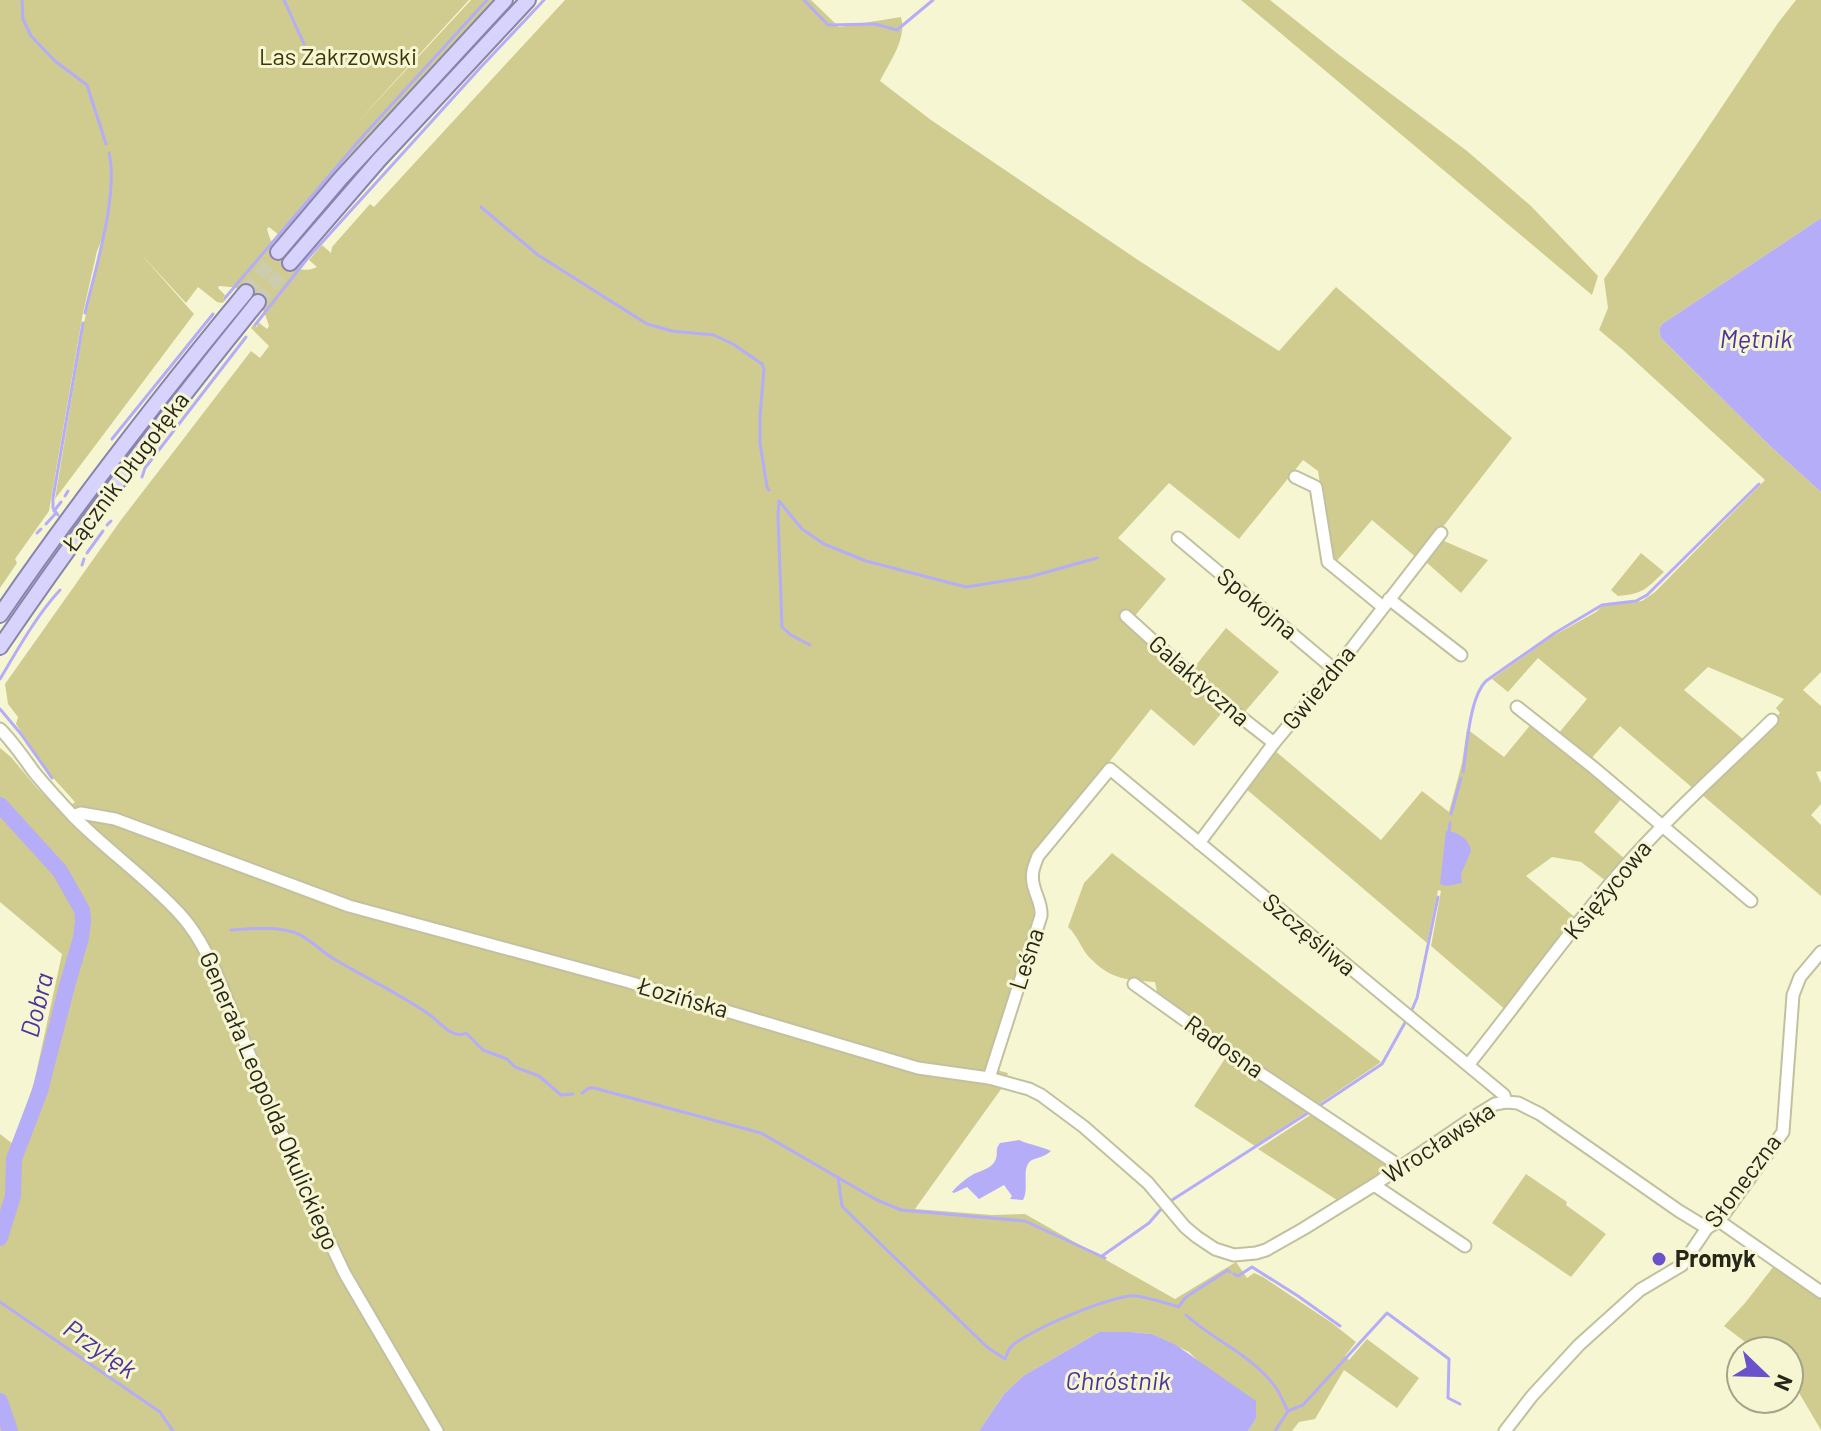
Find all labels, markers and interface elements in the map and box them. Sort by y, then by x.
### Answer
park label: Las Zakrzowski [259,41,417,70]
water label: Mętnik [1719,322,1793,353]
street label: Łącznik Długołęka [55,386,194,557]
street label: Spokojna [1212,561,1304,645]
street label: Galaktyczna [1144,628,1256,732]
street label: Gwiezdna [1275,639,1361,735]
street label: Księżycowa [1557,834,1657,945]
street label: Szczęśliwa [1257,886,1363,981]
street label: Leśna [1002,924,1049,993]
street label: Generała Leopolda Okulickiego [194,947,347,1254]
water label: Dobra [13,969,59,1040]
street label: Łozińska [634,970,732,1023]
street label: Radosna [1180,1008,1270,1083]
street label: Wrocławska [1377,1095,1500,1189]
street label: Słoneczna [1697,1128,1786,1232]
place label: Promyk [1675,1243,1756,1272]
marker: Promyk [1650,1250,1668,1268]
water label: Przyłęk [58,1312,144,1384]
north arrow [1725,1335,1805,1415]
water label: Chróstnik [1065,1364,1171,1395]
text: N [1770,1371,1799,1395]

